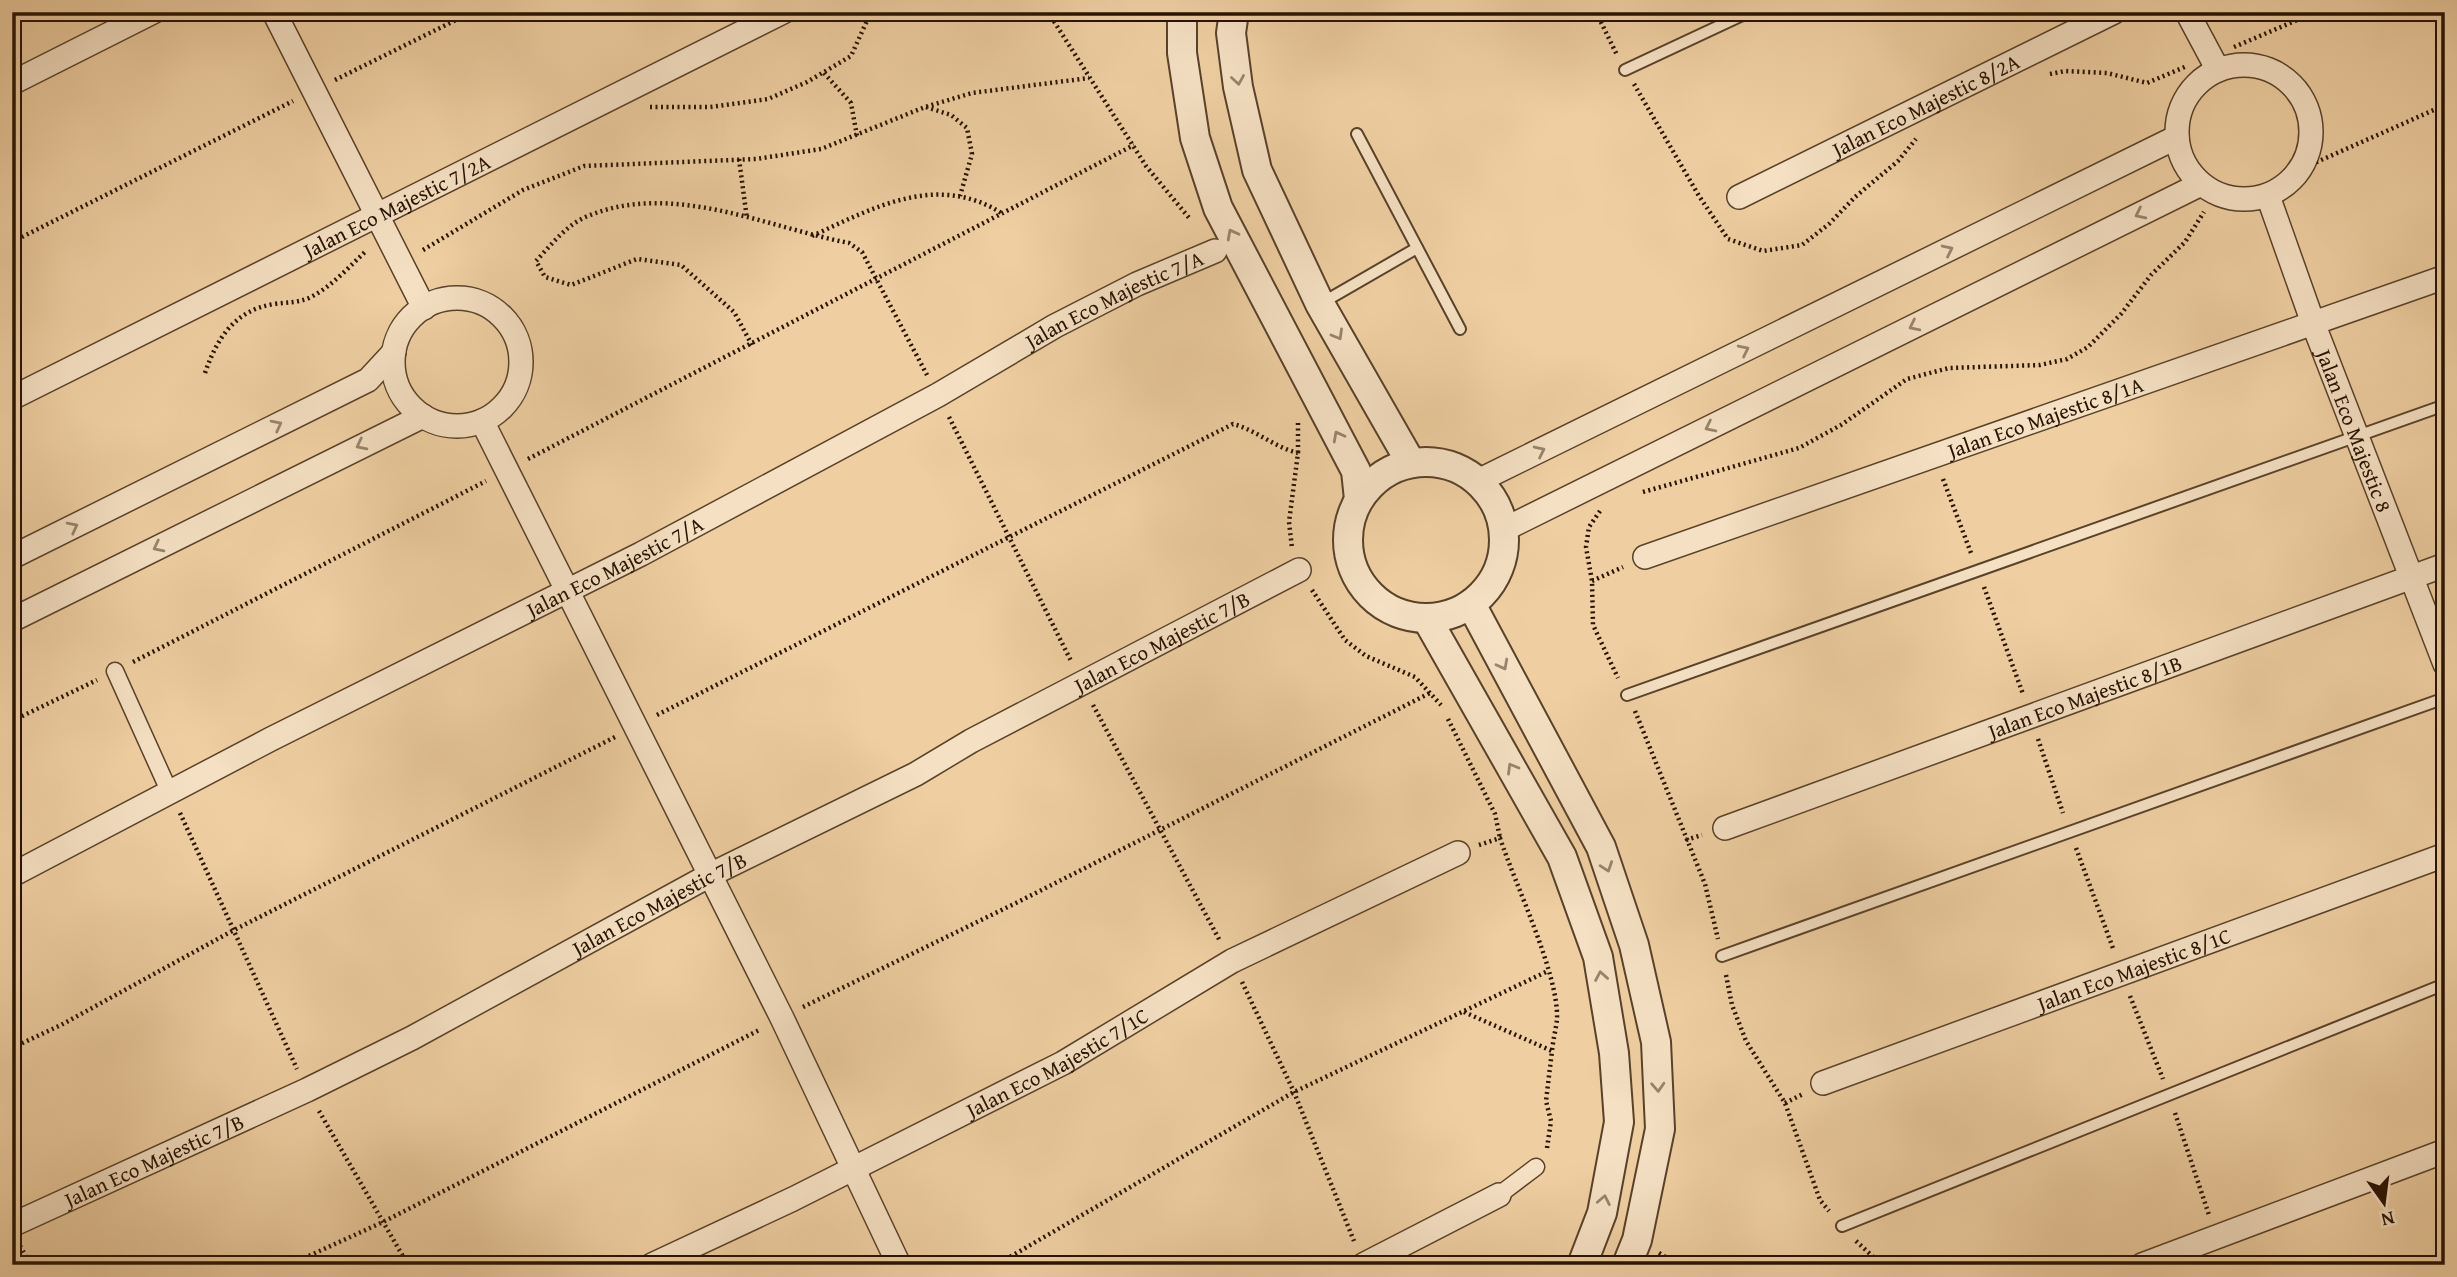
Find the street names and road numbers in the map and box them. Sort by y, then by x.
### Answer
street label: Jalan Eco Majestic 8/2A [1824,46,2025,166]
street label: Jalan Eco Majestic 7/2A [295,146,495,267]
street label: Jalan Eco Majestic 7/A [1017,242,1208,357]
street label: Jalan Eco Majestic 8 [2308,342,2400,517]
street label: Jalan Eco Majestic 8/1A [1940,368,2147,466]
street label: Jalan Eco Majestic 7/A [518,508,709,626]
street label: Jalan Eco Majestic 7/B [1066,583,1255,702]
street label: Jalan Eco Majestic 8/1B [1981,647,2186,747]
street label: Jalan Eco Majestic 7/B [564,844,752,965]
street label: Jalan Eco Majestic 8/1C [2030,919,2235,1020]
street label: Jalan Eco Majestic 7/1C [958,1000,1154,1126]
street label: Jalan Eco Majestic 7/B [56,1106,249,1216]

